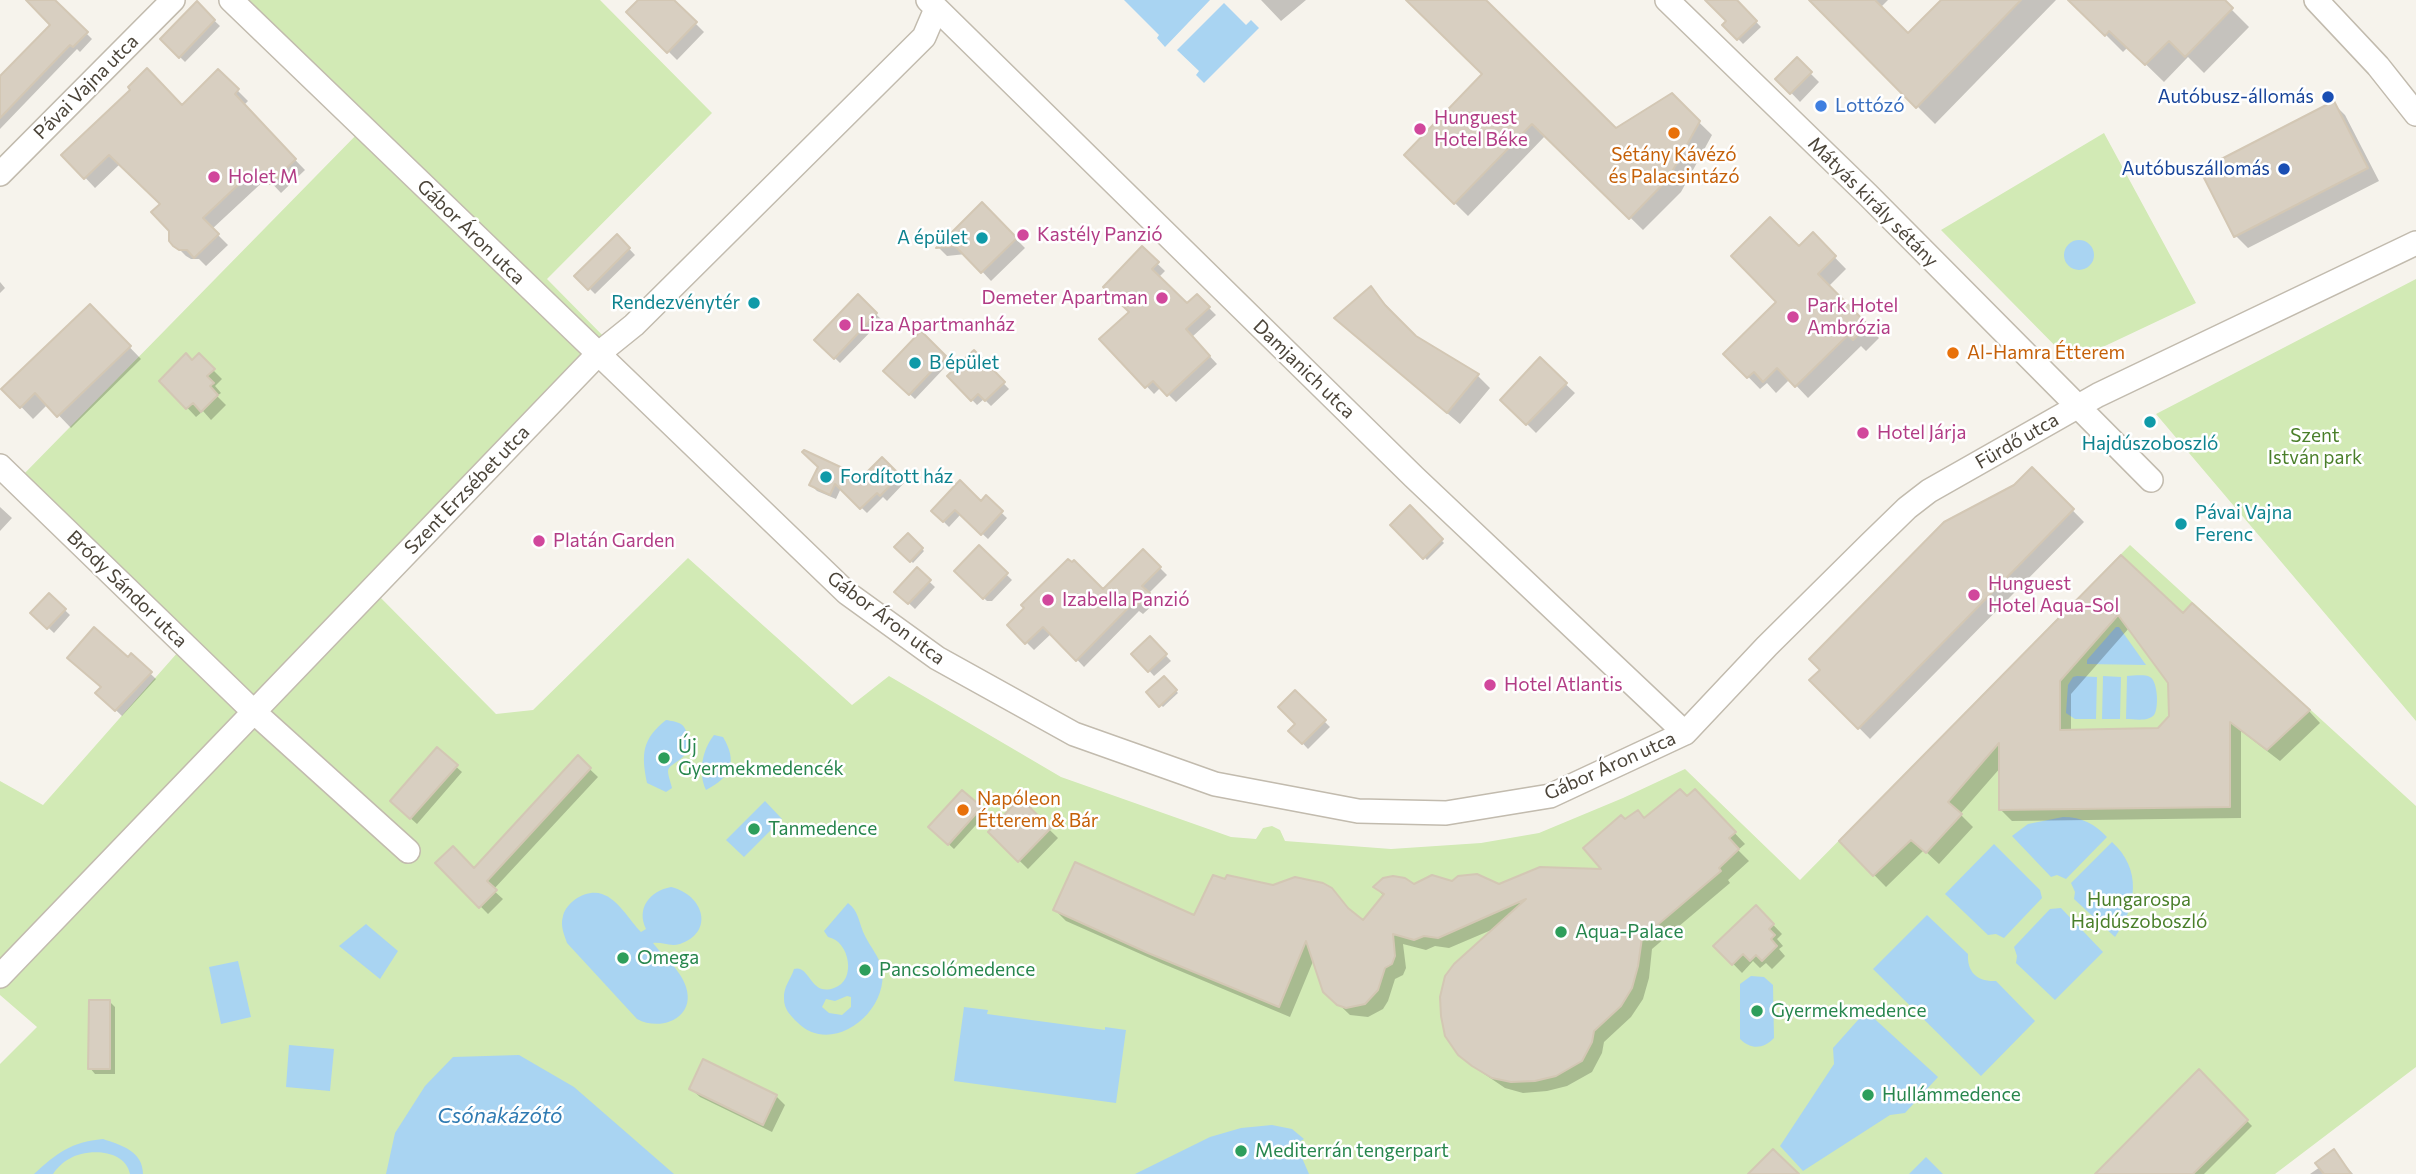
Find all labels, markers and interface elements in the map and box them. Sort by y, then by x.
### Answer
street label: Pávai Vajna utca [29,30,143,144]
place label: Autóbusz-állomás [2158,86,2314,108]
marker: Autóbusz-állomás [2320,89,2336,105]
place label: Lottózó [1835,95,1905,117]
marker: Lottózó [1813,98,1829,114]
place label: Hunguest Hotel Béke [1434,107,1528,151]
marker: Hunguest Hotel Béke [1412,121,1428,137]
marker: Sétány Kávézó és Palacsintázó [1666,125,1682,141]
street label: Mátyás király sétány [1803,132,1943,272]
place label: Sétány Kávézó és Palacsintázó [1608,144,1740,188]
place label: Autóbuszállomás [2122,158,2270,180]
marker: Autóbuszállomás [2276,161,2292,177]
place label: Holet M [228,166,298,188]
marker: Holet M [206,169,222,185]
street label: Gábor Áron utca [412,175,530,289]
place label: Kastély Panzió [1037,224,1163,246]
place label: A épület [897,227,968,249]
marker: Kastély Panzió [1015,227,1031,243]
marker: A épület [974,230,990,246]
place label: Demeter Apartman [982,287,1148,309]
marker: Demeter Apartman [1154,290,1170,306]
place label: Rendezvénytér [611,292,740,314]
marker: Rendezvénytér [746,295,762,311]
place label: Park Hotel Ambrózia [1807,295,1898,339]
marker: Park Hotel Ambrózia [1785,309,1801,325]
place label: Liza Apartmanház [859,314,1015,336]
street label: Damjanich utca [1248,315,1360,423]
marker: Liza Apartmanház [837,317,853,333]
place label: Al-Hamra Étterem [1967,342,2125,364]
marker: Al-Hamra Étterem [1945,345,1961,361]
place label: B épület [929,352,999,374]
marker: B épület [907,355,923,371]
street label: Fürdő utca [1971,408,2063,474]
marker: Hajdúszoboszló [2142,414,2158,430]
street label: Szent Erzsébet utca [400,421,534,559]
place label: Hotel Járja [1877,422,1966,444]
marker: Hotel Járja [1855,425,1871,441]
park label: Szent István park [2268,425,2362,469]
place label: Hajdúszoboszló [2082,433,2218,455]
place label: Fordított ház [840,466,953,488]
marker: Fordított ház [818,469,834,485]
place label: Pávai Vajna Ferenc [2195,502,2292,546]
marker: Pávai Vajna Ferenc [2173,516,2189,532]
street label: Bródy Sándor utca [62,526,192,652]
place label: Platán Garden [553,530,675,552]
marker: Platán Garden [531,533,547,549]
street label: Gábor Áron utca [823,566,949,670]
place label: Hunguest Hotel Aqua-Sol [1988,573,2119,617]
marker: Hunguest Hotel Aqua-Sol [1966,587,1982,603]
place label: Izabella Panzió [1062,589,1190,611]
marker: Izabella Panzió [1040,592,1056,608]
place label: Hotel Atlantis [1504,674,1623,696]
marker: Hotel Atlantis [1482,677,1498,693]
street label: Gábor Áron utca [1541,727,1679,805]
place label: Új Gyermekmedencék [678,736,844,780]
marker: Új Gyermekmedencék [656,750,672,766]
place label: Napóleon Étterem & Bár [977,788,1098,832]
marker: Napóleon Étterem & Bár [955,802,971,818]
place label: Tanmedence [768,818,877,840]
marker: Tanmedence [746,821,762,837]
park label: Hungarospa Hajdúszoboszló [2071,889,2207,933]
place label: Aqua-Palace [1575,921,1683,943]
marker: Aqua-Palace [1553,924,1569,940]
place label: Omega [637,947,699,969]
marker: Omega [615,950,631,966]
place label: Pancsolómedence [879,959,1035,981]
marker: Pancsolómedence [857,962,873,978]
place label: Gyermekmedence [1771,1000,1926,1022]
marker: Gyermekmedence [1749,1003,1765,1019]
place label: Hullámmedence [1882,1084,2021,1106]
marker: Hullámmedence [1860,1087,1876,1103]
water label: Csónakázótó [437,1103,563,1129]
place label: Mediterrán tengerpart [1255,1140,1449,1162]
marker: Mediterrán tengerpart [1233,1143,1249,1159]

